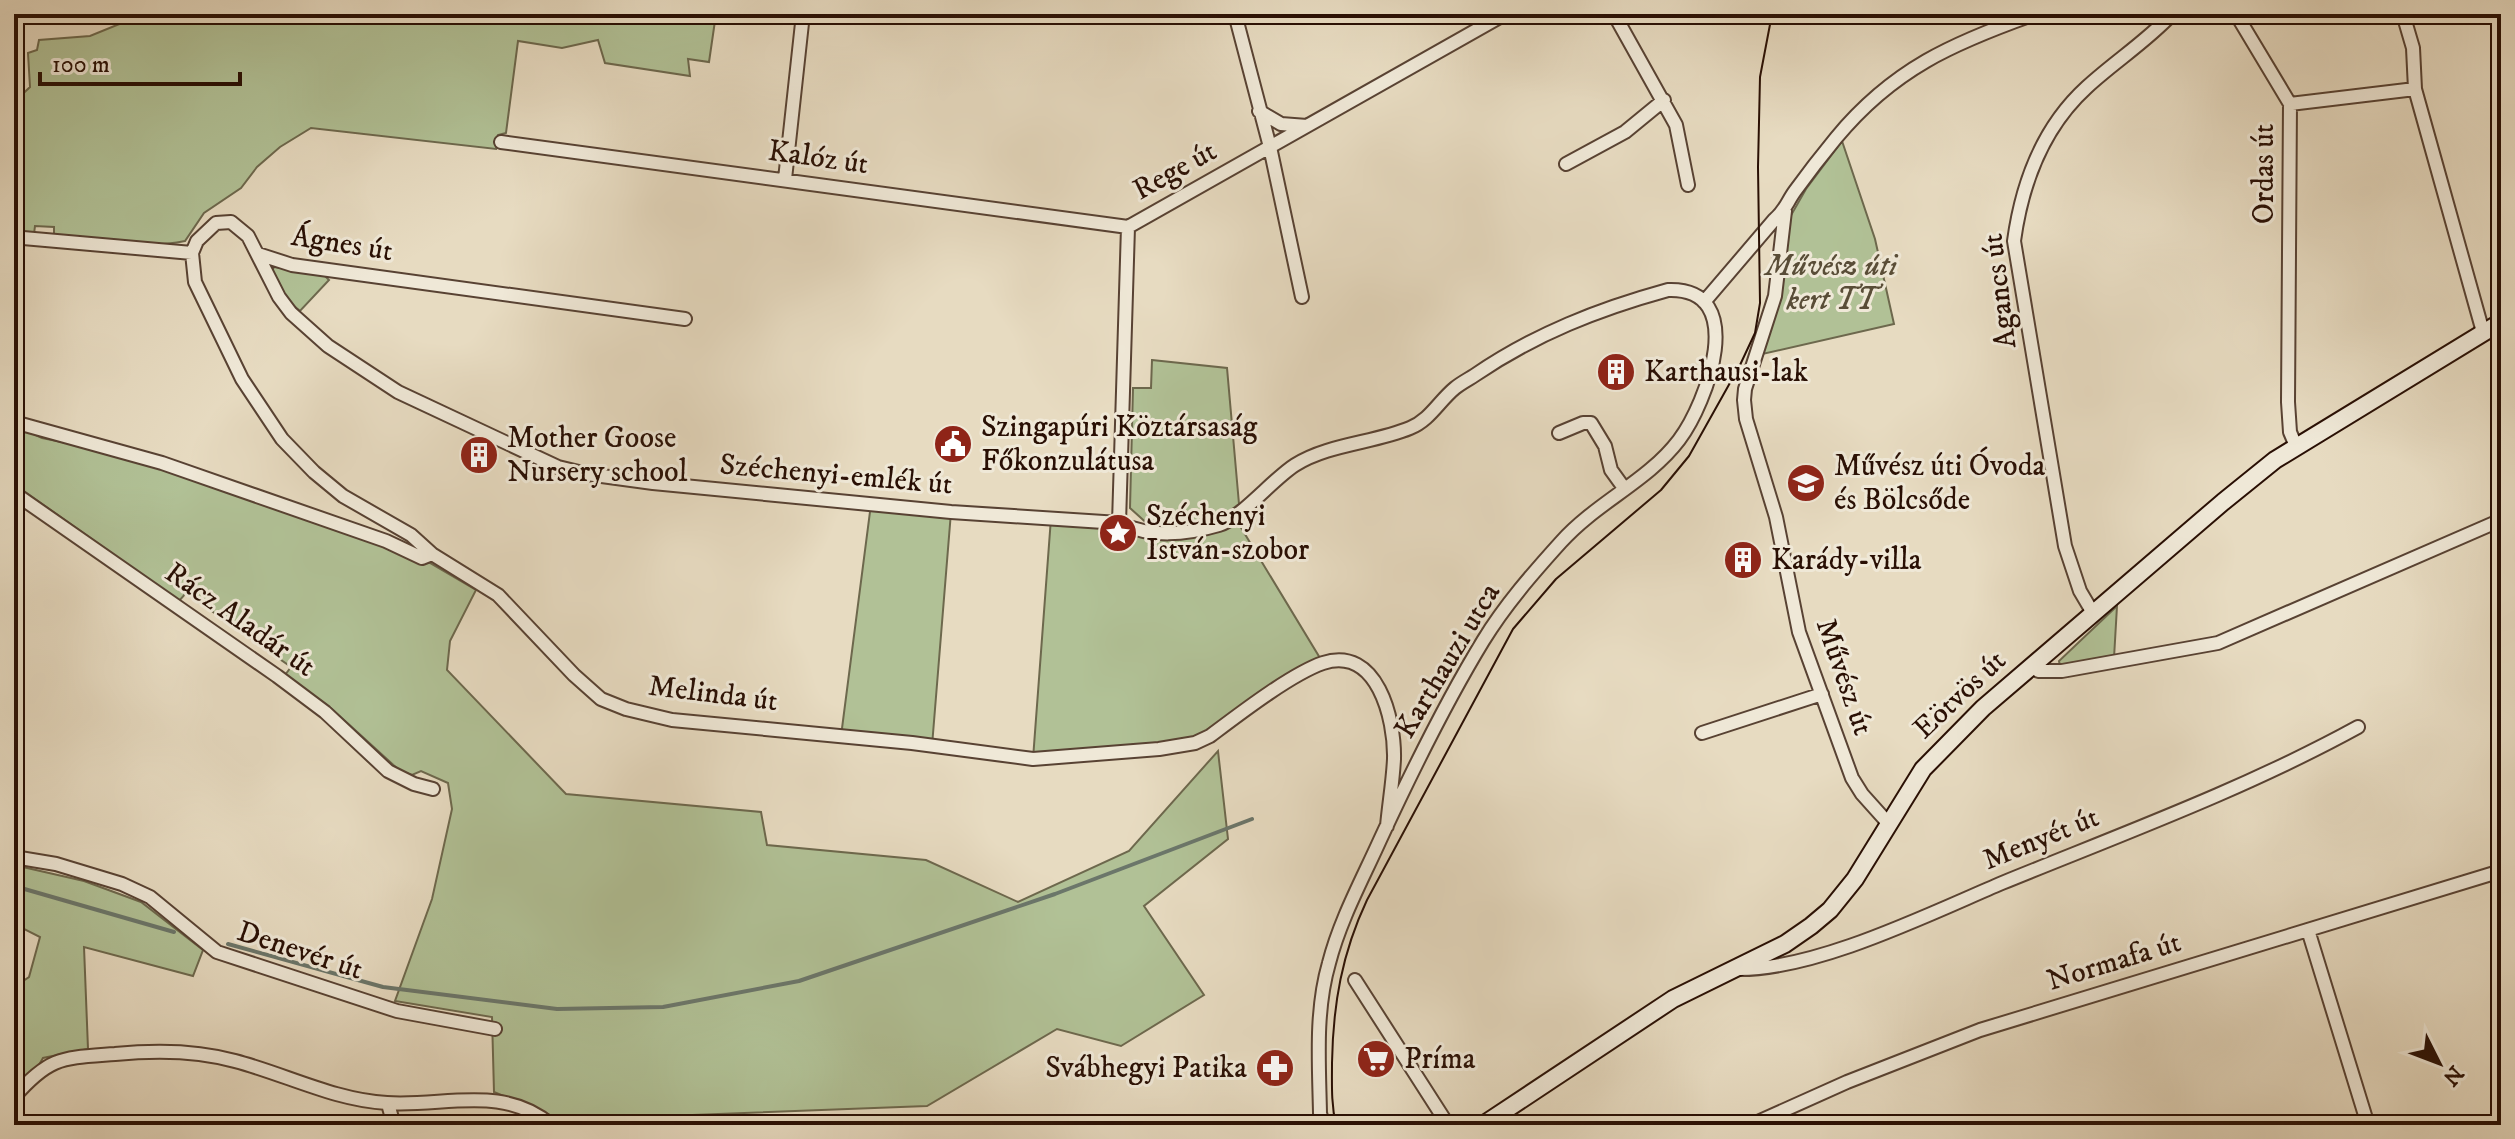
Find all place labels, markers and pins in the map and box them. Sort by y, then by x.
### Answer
building icon: Karthausi-lak [1595,351,1637,393]
place label: Karthausi-lak [1644,354,1808,391]
place label: Szingapúri Köztársaság Főkonzulátusa [981,409,1258,480]
place label: Mother Goose Nursery school [507,420,688,491]
public building icon: Szingapúri Köztársaság Főkonzulátusa [932,423,974,465]
building icon: Mother Goose Nursery school [458,434,500,476]
place label: Művész úti Óvoda és Bölcsőde [1834,446,2046,519]
school or university icon: Művész úti Óvoda és Bölcsőde [1785,462,1827,504]
place label: Széchenyi István-szobor [1146,498,1309,569]
place icon: Széchenyi István-szobor [1097,512,1139,554]
building icon: Karády-villa [1722,539,1764,581]
place label: Karády-villa [1771,542,1922,579]
supermarket icon: Príma [1355,1038,1397,1080]
place label: Príma [1404,1041,1476,1078]
pharmacy icon: Svábhegyi Patika [1254,1047,1296,1089]
place label: Svábhegyi Patika [1045,1050,1247,1087]

